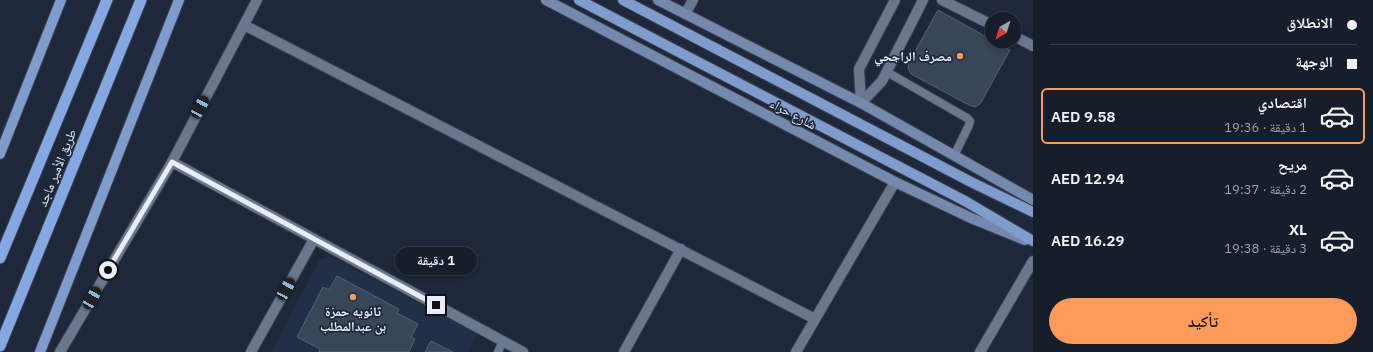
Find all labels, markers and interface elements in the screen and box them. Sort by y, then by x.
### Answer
north arrow [985,12,1021,48]
map controls [985,12,1021,48]
text: الانطلاق [1287,13,1333,32]
place label: مصرف الراجحي [874,48,952,67]
marker: مصرف الراجحي [955,51,965,61]
text: الوجهة [1295,52,1333,71]
text: اقتصادي [1258,93,1307,112]
car [189,94,211,120]
street label: شارع حراء [766,95,819,134]
icon: car [1319,98,1355,134]
text: AED 9.58 [1051,107,1115,126]
text: 1 دقيقة · 19:36 [1224,119,1307,136]
street label: طريق الأمير ماجد [34,127,80,209]
text: مريح [1278,155,1307,174]
icon: car [1319,160,1355,196]
text: AED 12.94 [1051,169,1124,188]
text: 2 دقيقة · 19:37 [1224,181,1307,198]
text: XL [1289,220,1307,239]
icon: car [1319,222,1355,258]
text: AED 16.29 [1051,231,1124,250]
text: 3 دقيقة · 19:38 [1224,240,1307,257]
callout: 1 دقيقة [395,247,477,275]
text: 1 دقيقة [417,252,455,269]
route start [99,261,117,279]
car [275,276,297,302]
car [81,285,103,311]
marker: ثانويه حمزة بن عبدالمطلب [348,292,358,302]
route end [427,296,445,314]
button: تأكيد [1049,298,1357,344]
place label: ثانويه حمزة بن عبدالمطلب [320,303,386,335]

